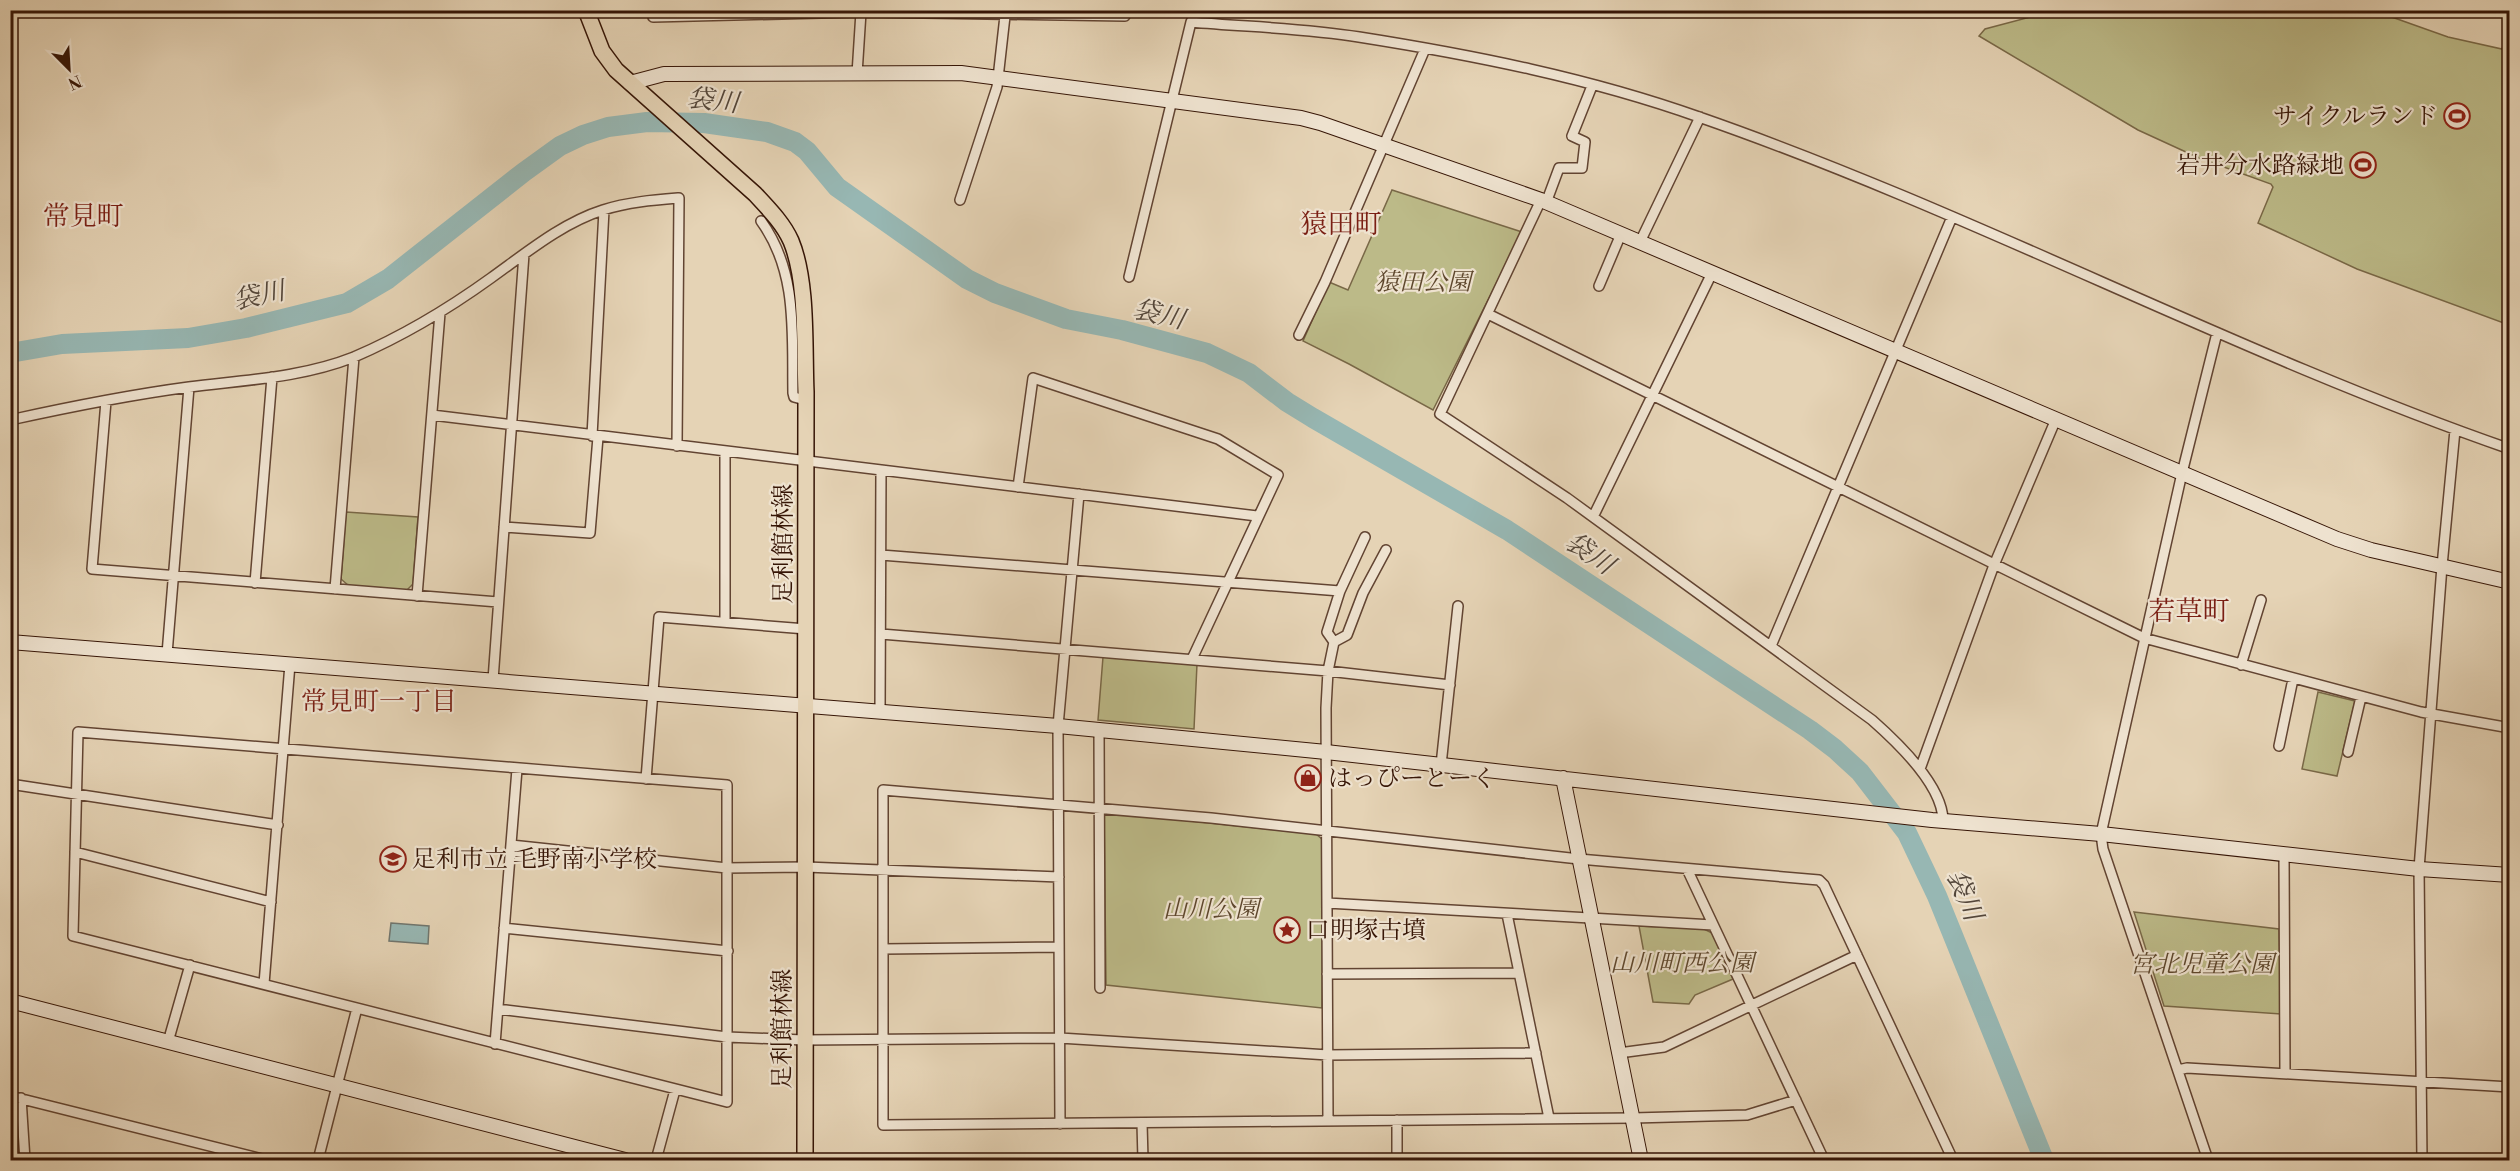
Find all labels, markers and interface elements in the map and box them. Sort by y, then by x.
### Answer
north arrow [39,39,99,99]
text: N [65,70,85,94]
water label: 袋川 [685,82,743,120]
sports icon: サイクルランド [2442,101,2472,131]
place label: サイクルランド [2273,102,2438,132]
sports icon: 岩井分水路緑地 [2348,150,2378,180]
place label: 岩井分水路緑地 [2176,151,2344,181]
district label: 常見町 [43,200,124,234]
district label: 猿田町 [1301,208,1382,242]
park label: 猿田公園 [1375,268,1475,298]
water label: 袋川 [230,274,291,317]
water label: 袋川 [1130,294,1191,337]
street label: 足利館林線 [769,484,799,604]
water label: 袋川 [1559,526,1622,583]
district label: 若草町 [2149,595,2230,629]
district label: 常見町一丁目 [301,686,457,718]
shop icon: はっぴーとーく [1293,763,1323,793]
place label: はっぴーとーく [1328,764,1496,794]
school or university icon: 足利市立 毛野南小学校 [378,844,408,874]
place label: 足利市立 毛野南小学校 [412,845,657,875]
water label: 袋川 [1939,865,1990,928]
park label: 山川公園 [1163,895,1263,925]
place icon: 口明塚古墳 [1272,915,1302,945]
place label: 口明塚古墳 [1306,916,1426,946]
park label: 山川町西公園 [1610,949,1758,979]
park label: 宮北児童公園 [2130,950,2278,980]
street label: 足利館林線 [768,969,798,1089]

